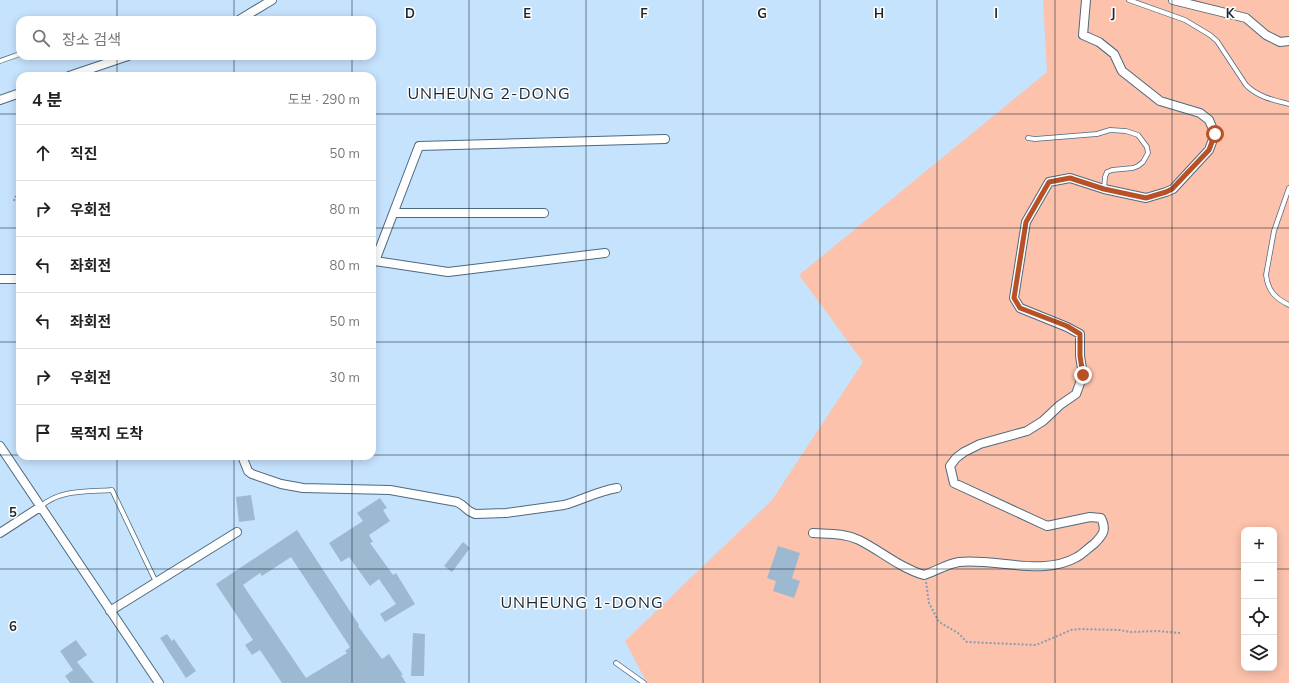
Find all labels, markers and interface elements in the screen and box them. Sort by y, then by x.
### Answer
text: D [405,5,415,21]
text: E [523,5,531,21]
text: F [640,5,648,21]
text: G [757,5,767,21]
text: H [874,5,884,21]
text: I [994,5,998,21]
text: J [1111,5,1115,21]
text: K [1226,5,1236,21]
search box [16,16,376,60]
icon: search [30,27,52,49]
text: 장소 검색 [62,30,121,49]
district label: UNHEUNG 2-DONG [407,83,571,103]
text: 4 분 [32,89,63,110]
text: 도보 · 290 m [288,91,360,107]
route start [1206,125,1224,143]
icon: ahead [32,142,54,164]
text: 직진 [70,144,98,163]
text: 50 m [330,145,360,161]
icon: right [32,198,54,220]
text: 우회전 [70,200,111,219]
text: 80 m [330,201,360,217]
icon: left [32,254,54,276]
text: 좌회전 [70,256,111,275]
text: 80 m [330,257,360,273]
icon: left [32,310,54,332]
text: 좌회전 [70,312,111,331]
text: 50 m [330,313,360,329]
icon: right [32,366,54,388]
route end [1074,366,1092,384]
text: 우회전 [70,368,111,387]
text: 30 m [330,369,360,385]
icon: arrive [32,422,54,444]
text: 목적지 도착 [70,424,143,443]
text: 5 [9,504,17,520]
map controls [1241,527,1277,671]
button: + [1241,527,1277,563]
button: − [1241,563,1277,599]
district label: UNHEUNG 1-DONG [500,592,664,612]
button: locate [1241,599,1277,635]
text: 6 [9,618,17,634]
button: layers [1241,635,1277,671]

